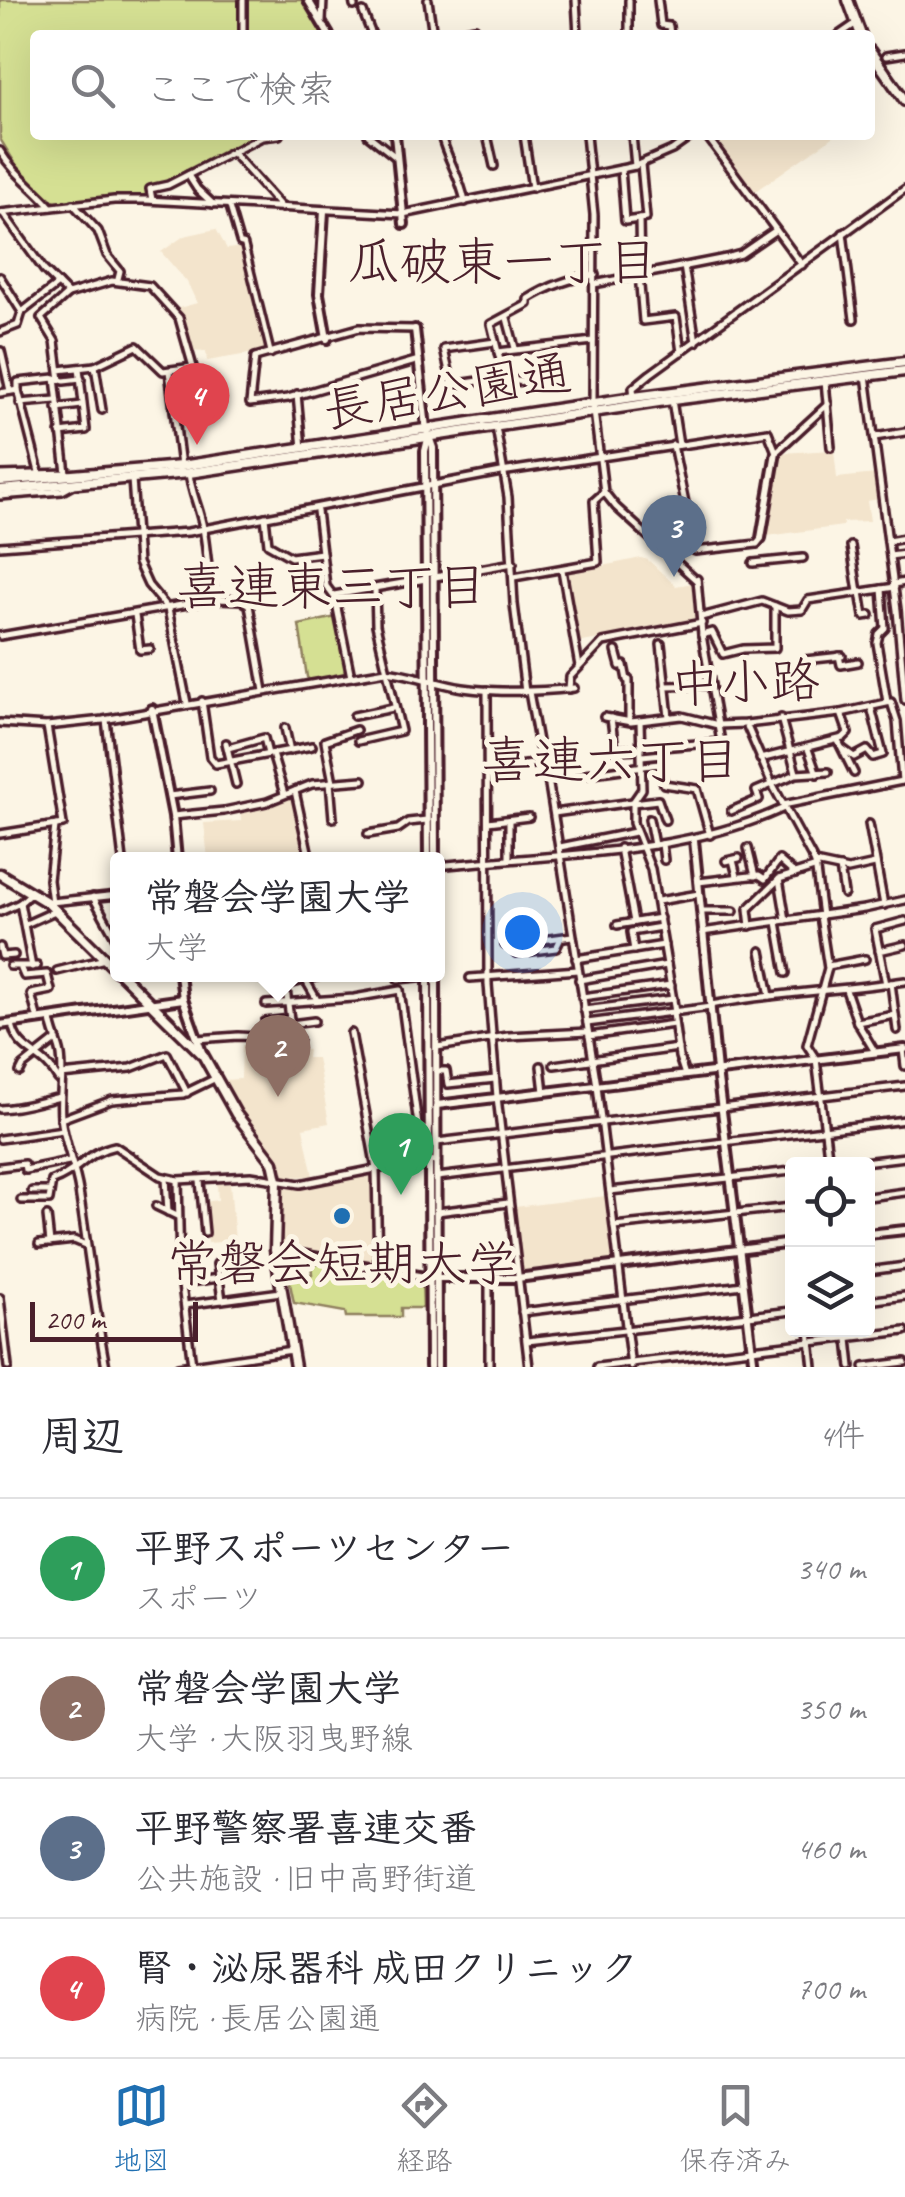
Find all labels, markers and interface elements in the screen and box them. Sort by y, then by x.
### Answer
search box [30,30,875,140]
icon: search [65,58,120,113]
text: ここで検索 [145,66,335,113]
district label: 瓜破東一丁目 [347,229,659,295]
street label: 長居公園通 [319,341,576,442]
pin: 4 [164,362,230,445]
pin: 3 [642,494,706,577]
district label: 喜連東三丁目 [176,554,488,620]
street label: 中小路 [669,648,821,717]
district label: 喜連六丁目 [481,728,741,794]
popup [110,852,445,982]
text: 常磐会学園大学 [144,874,411,921]
your location [497,907,548,958]
text: 大学 [144,927,209,968]
pin: 2 [246,1014,310,1097]
pin: 1 [368,1112,434,1195]
map controls [785,1157,875,1337]
button: locate [785,1157,875,1247]
marker: 常磐会短期大学 [331,1205,353,1227]
place label: 常磐会短期大学 [167,1232,517,1295]
button: layers [785,1247,875,1337]
scale bar [30,1297,198,1342]
text: 200 m [45,1302,105,1337]
text: 周辺 [40,1410,124,1463]
text: 4件 [819,1415,865,1456]
text: 平野スポーツセンター [135,1525,514,1572]
text: 1 [65,1548,80,1589]
text: 340 m [796,1548,865,1589]
text: スポーツ [135,1578,262,1619]
text: 常磐会学園大学 [135,1665,401,1712]
text: 2 [65,1688,80,1729]
text: 350 m [796,1688,865,1729]
text: 大学 · 大阪羽曳野線 [135,1718,412,1759]
text: 平野警察署喜連交番 [135,1805,477,1852]
text: 3 [65,1828,80,1869]
text: 460 m [796,1828,865,1869]
text: 公共施設 · 旧中高野街道 [135,1858,476,1899]
text: 腎・泌尿器科 成田クリニック [135,1945,638,1992]
text: 4 [65,1968,80,2009]
text: 700 m [796,1968,865,2009]
text: 病院 · 長居公園通 [135,1998,380,2039]
tab: 地図 [113,2078,170,2178]
tab: 経路 [396,2078,453,2178]
tab: 保存済み [679,2078,792,2178]

